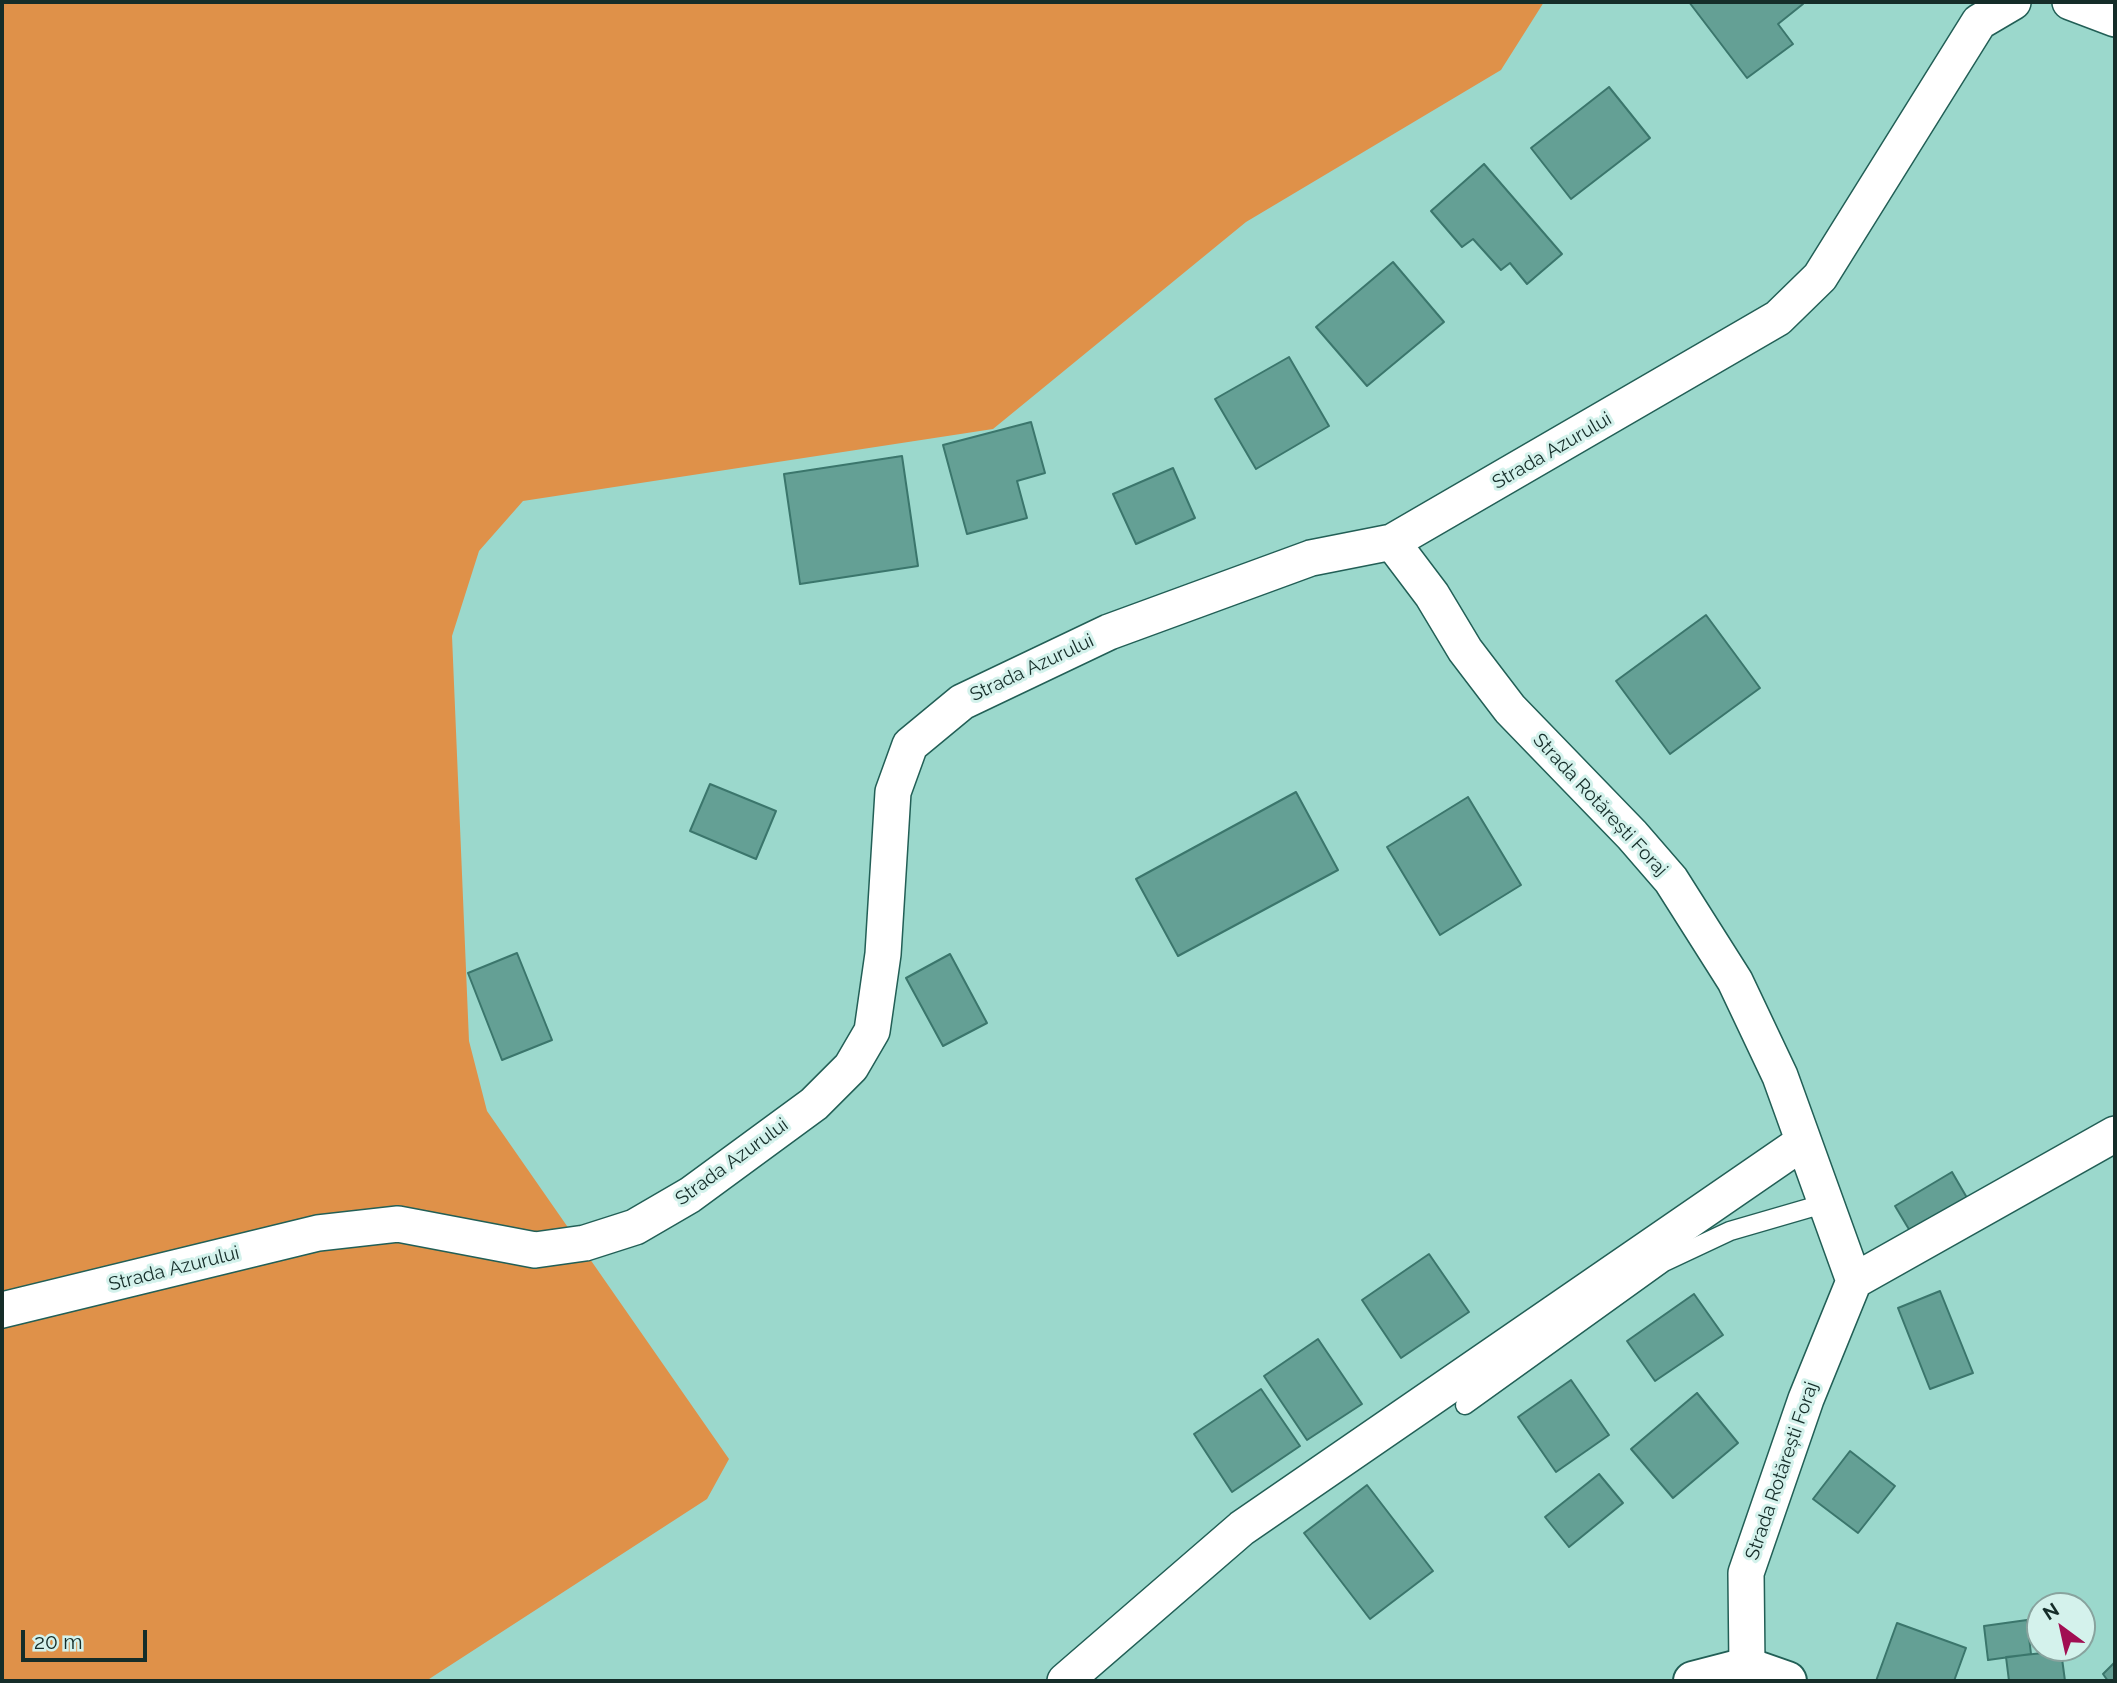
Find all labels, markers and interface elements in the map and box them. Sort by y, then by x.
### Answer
street label: Strada Azurului [1488,408,1616,494]
street label: Strada Azurului [967,629,1097,707]
street label: Strada Rotărești Foraj [1528,729,1672,881]
street label: Strada Azurului [671,1113,793,1211]
street label: Strada Azurului [106,1242,242,1296]
street label: Strada Rotărești Foraj [1741,1379,1823,1563]
north arrow [2026,1592,2096,1662]
text: N [2039,1598,2063,1624]
scale bar [24,1616,150,1660]
text: 20 m [34,1629,82,1654]

